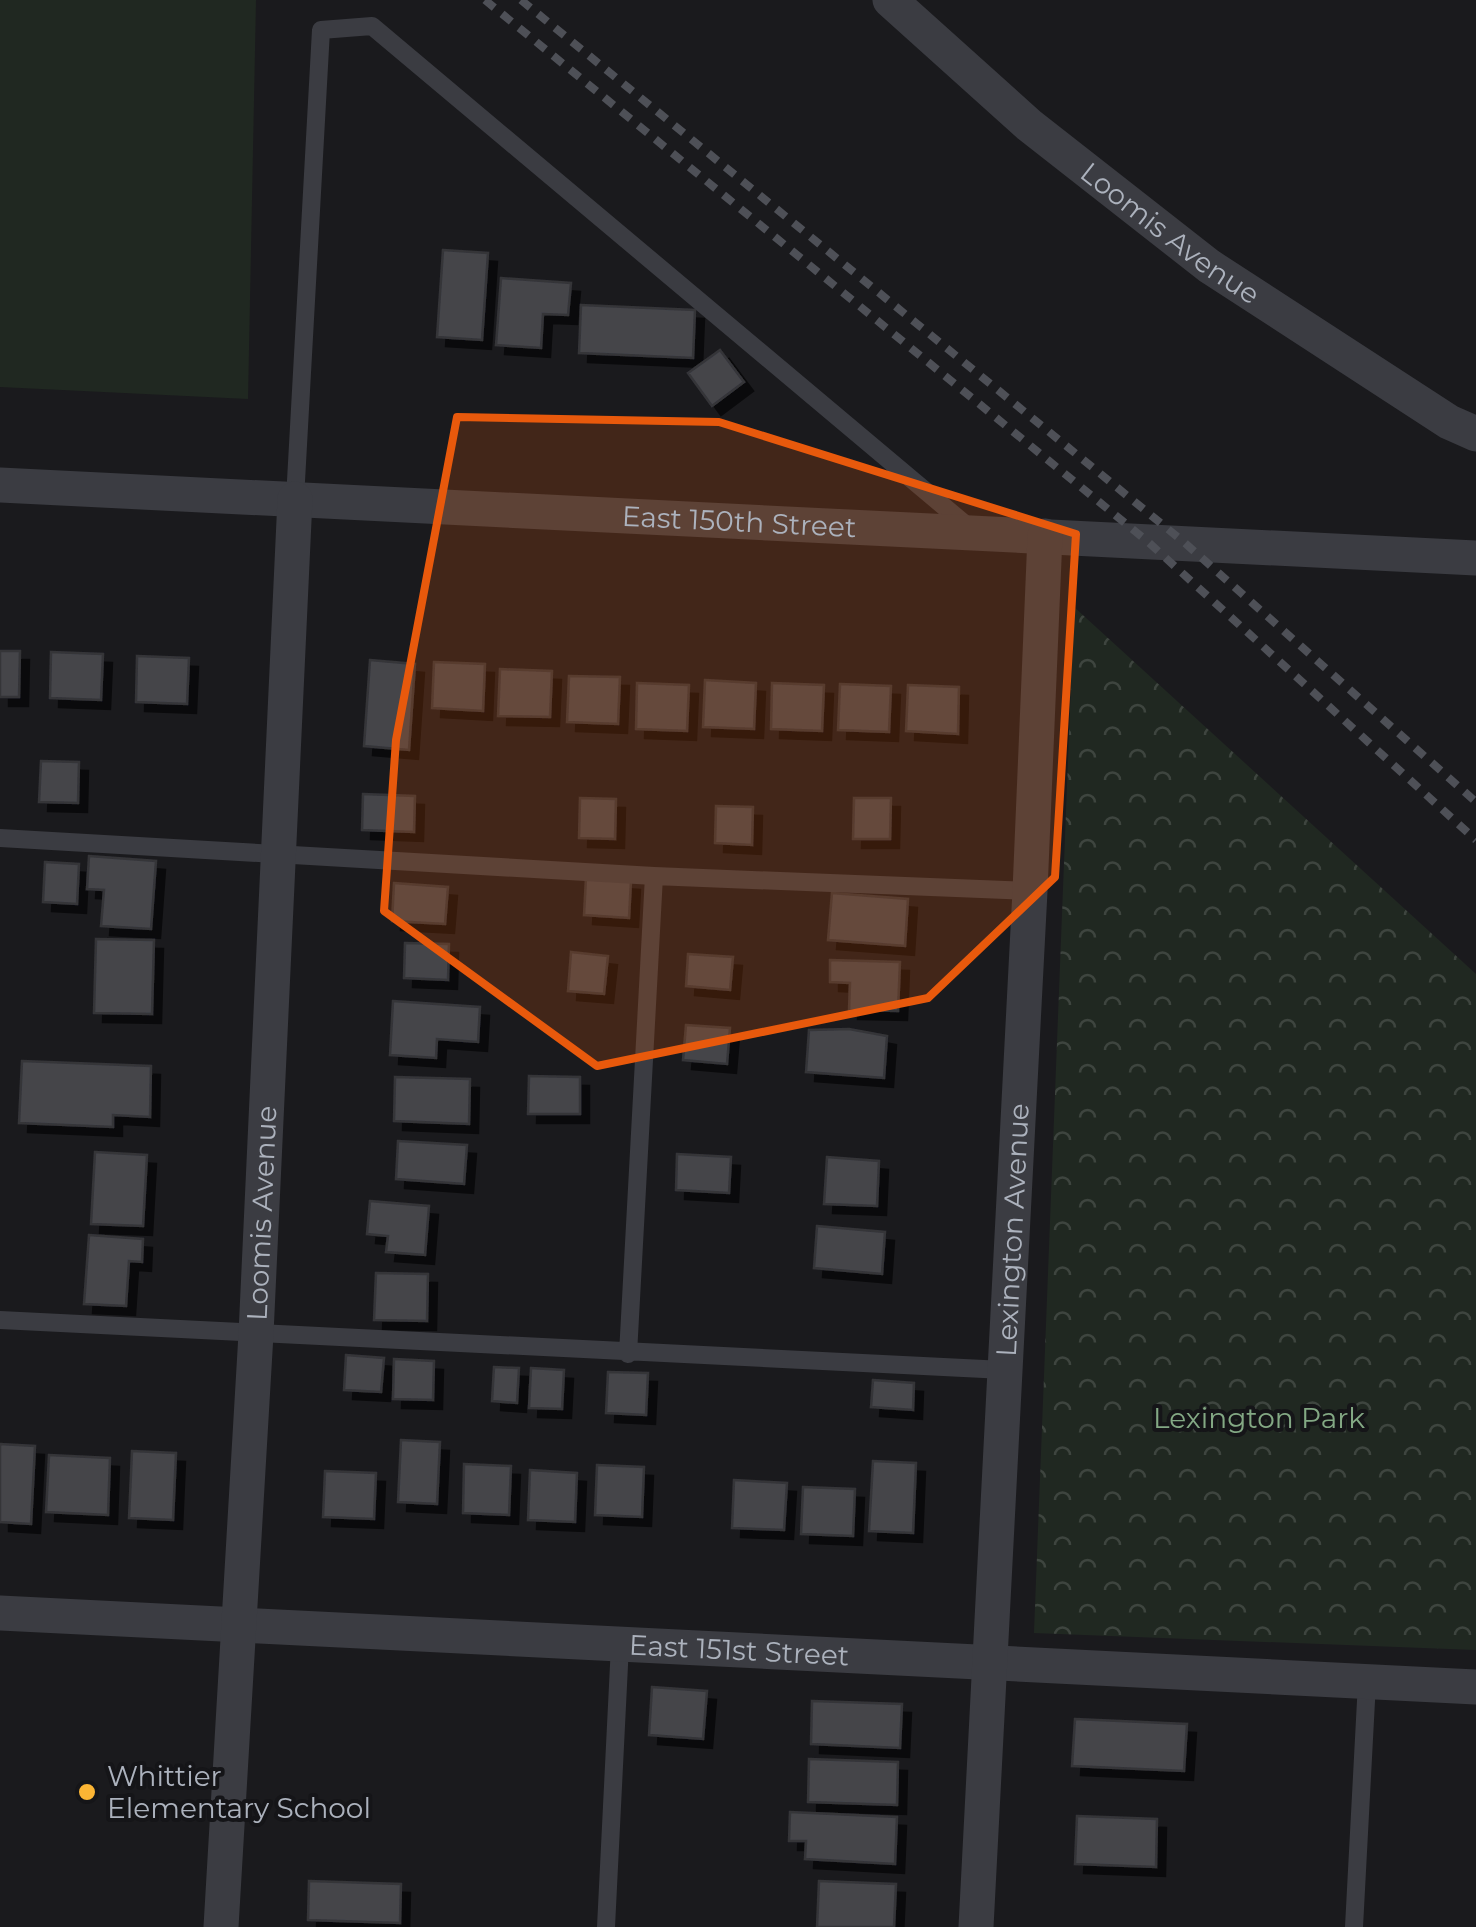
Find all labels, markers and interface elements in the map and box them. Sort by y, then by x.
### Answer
street label: Loomis Avenue [1074,155,1266,311]
street label: East 150th Street [621,499,857,544]
street label: Lexington Avenue [989,1102,1036,1358]
street label: Loomis Avenue [240,1105,284,1322]
park label: Lexington Park [1153,1401,1365,1435]
street label: East 151st Street [628,1628,850,1673]
place label: Whittier Elementary School [107,1759,371,1825]
marker: Whittier Elementary School [76,1781,98,1803]

